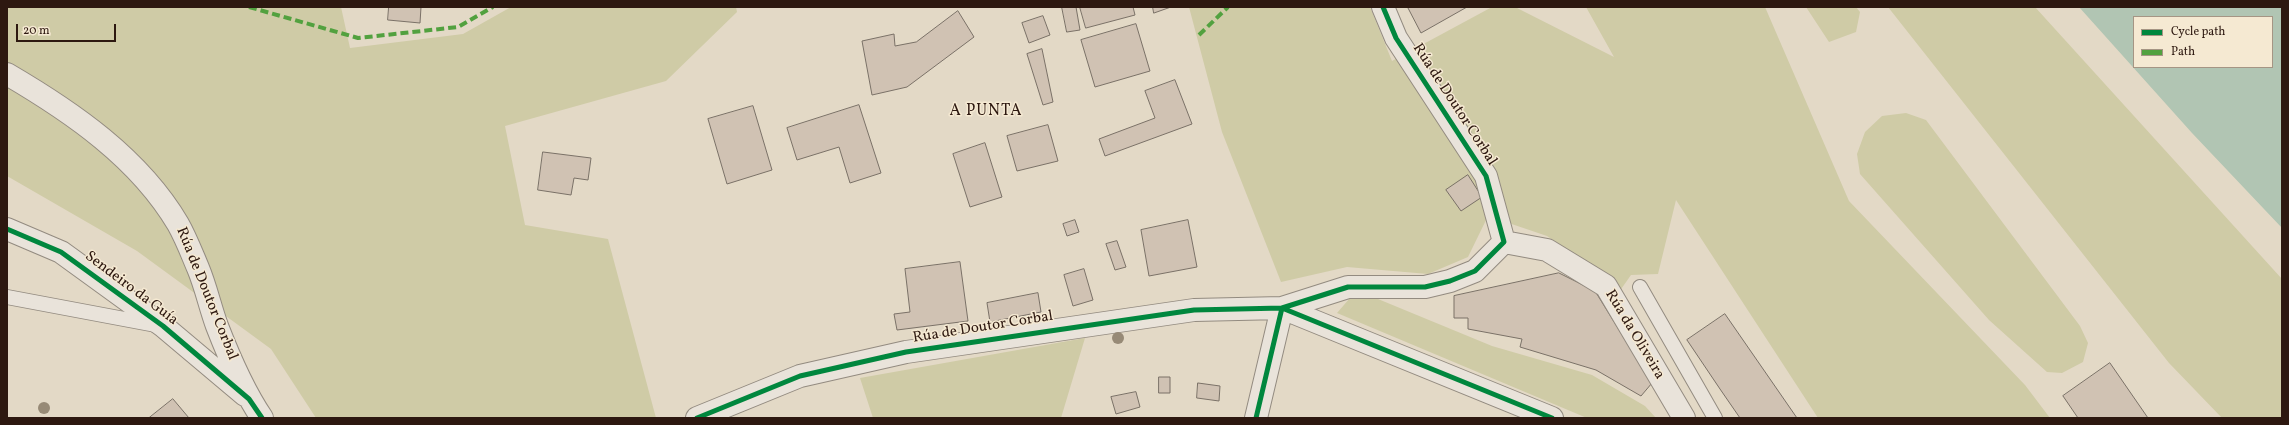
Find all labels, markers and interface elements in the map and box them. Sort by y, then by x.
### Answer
scale bar [18,16,118,42]
legend [2133,16,2273,68]
text: 20 m [23,23,50,39]
text: Cycle path [2171,24,2226,40]
street label: Rúa de Doutor Corbal [1408,41,1500,169]
text: Path [2171,44,2195,60]
district label: A PUNTA [950,102,1022,122]
street label: Rúa de Doutor Corbal [171,225,241,363]
street label: Sendeiro da Guía [81,248,181,330]
street label: Rúa da Oliveira [1600,287,1668,383]
street label: Rúa de Doutor Corbal [912,308,1054,348]

